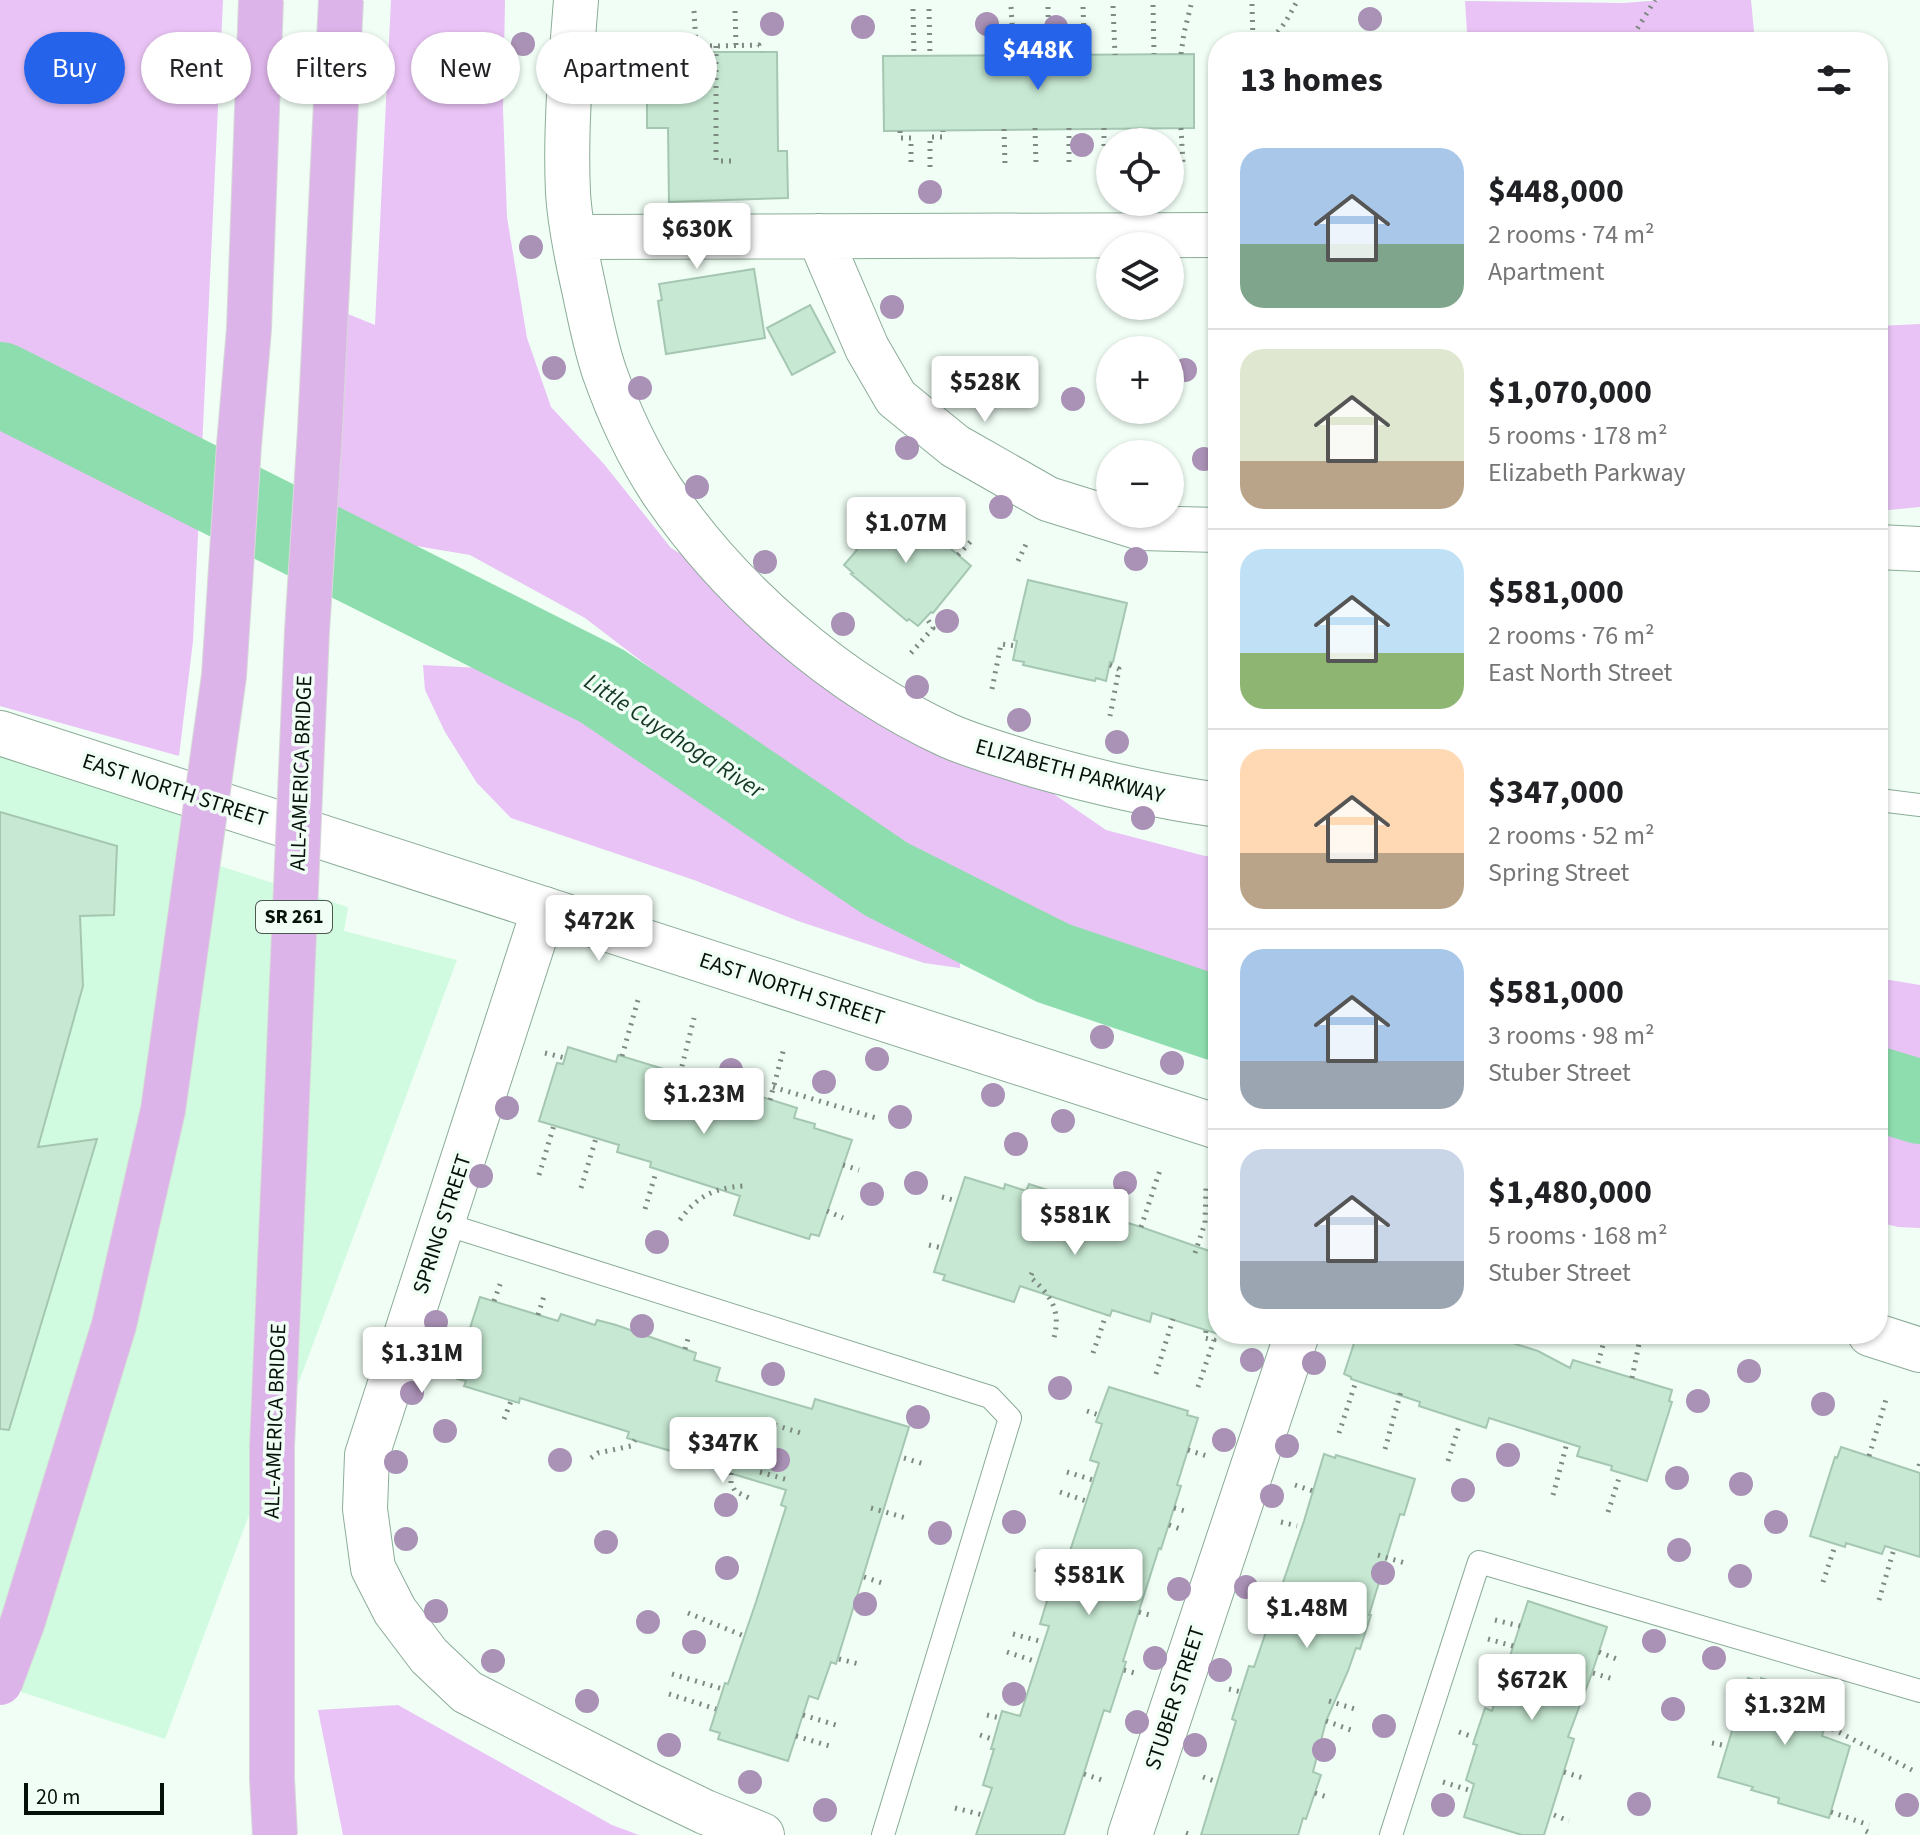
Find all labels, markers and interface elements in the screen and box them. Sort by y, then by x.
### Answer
pin: $448K [982,24,1094,92]
text: $448K [1003,31,1073,68]
chip: Buy [24,32,125,104]
chip: Rent [141,32,251,104]
chip: Filters [267,32,395,104]
chip: New [411,32,520,104]
chip: Apartment [536,32,717,104]
text: 13 homes [1240,56,1383,105]
icon: filters [1812,58,1856,102]
map controls [1096,128,1184,528]
button: locate [1096,128,1184,216]
text: $448,000 [1488,167,1624,216]
icon: home [1304,180,1400,276]
pin: $630K [641,203,753,271]
text: $630K [662,210,732,247]
text: 2 rooms · 74 m² [1488,216,1655,253]
button: layers [1096,232,1184,320]
text: Apartment [1488,253,1605,290]
button: + [1096,336,1184,424]
pin: $528K [929,356,1041,424]
text: $528K [950,363,1020,400]
text: $1,070,000 [1488,368,1652,417]
icon: home [1304,381,1400,477]
text: 5 rooms · 178 m² [1488,417,1667,454]
button: − [1096,440,1184,528]
text: Elizabeth Parkway [1488,454,1686,491]
pin: $1.07M [841,497,971,565]
text: $1.07M [865,504,947,541]
text: $581,000 [1488,568,1624,617]
icon: home [1304,581,1400,677]
text: 2 rooms · 76 m² [1488,617,1655,654]
text: East North Street [1488,654,1672,691]
water label: Little Cuyahoga River [577,665,772,808]
street label: ALL-AMERICA BRIDGE [282,675,320,871]
street label: ELIZABETH PARKWAY [972,730,1169,812]
street label: EAST NORTH STREET [78,745,272,835]
text: $347,000 [1488,768,1624,817]
icon: home [1304,781,1400,877]
text: 2 rooms · 52 m² [1488,817,1655,854]
text: Spring Street [1488,854,1629,891]
pin: $472K [543,895,655,963]
road number: SR 261 [256,901,332,933]
text: $472K [564,902,634,939]
street label: EAST NORTH STREET [695,944,889,1034]
text: $581,000 [1488,968,1624,1017]
icon: home [1304,981,1400,1077]
text: 3 rooms · 98 m² [1488,1017,1655,1054]
text: Stuber Street [1488,1054,1631,1091]
pin: $1.23M [639,1068,769,1136]
text: $1.23M [663,1075,745,1112]
street label: SPRING STREET [404,1150,480,1298]
text: $1,480,000 [1488,1168,1652,1217]
icon: home [1304,1181,1400,1277]
pin: $581K [1019,1189,1131,1257]
text: $581K [1040,1196,1110,1233]
text: 5 rooms · 168 m² [1488,1217,1667,1254]
text: Stuber Street [1488,1254,1631,1291]
street label: ALL-AMERICA BRIDGE [256,1323,294,1519]
pin: $1.31M [357,1327,487,1395]
text: $1.31M [381,1334,463,1371]
pin: $347K [667,1417,779,1485]
text: $347K [688,1424,758,1461]
pin: $581K [1033,1549,1145,1617]
text: $581K [1054,1556,1124,1593]
pin: $1.48M [1242,1582,1372,1650]
text: $1.48M [1266,1589,1348,1626]
street label: STUBER STREET [1137,1622,1213,1774]
pin: $672K [1476,1654,1588,1722]
text: $672K [1497,1661,1567,1698]
pin: $1.32M [1720,1679,1850,1747]
text: $1.32M [1744,1686,1826,1723]
scale bar [24,1779,164,1815]
text: 20 m [36,1781,81,1813]

